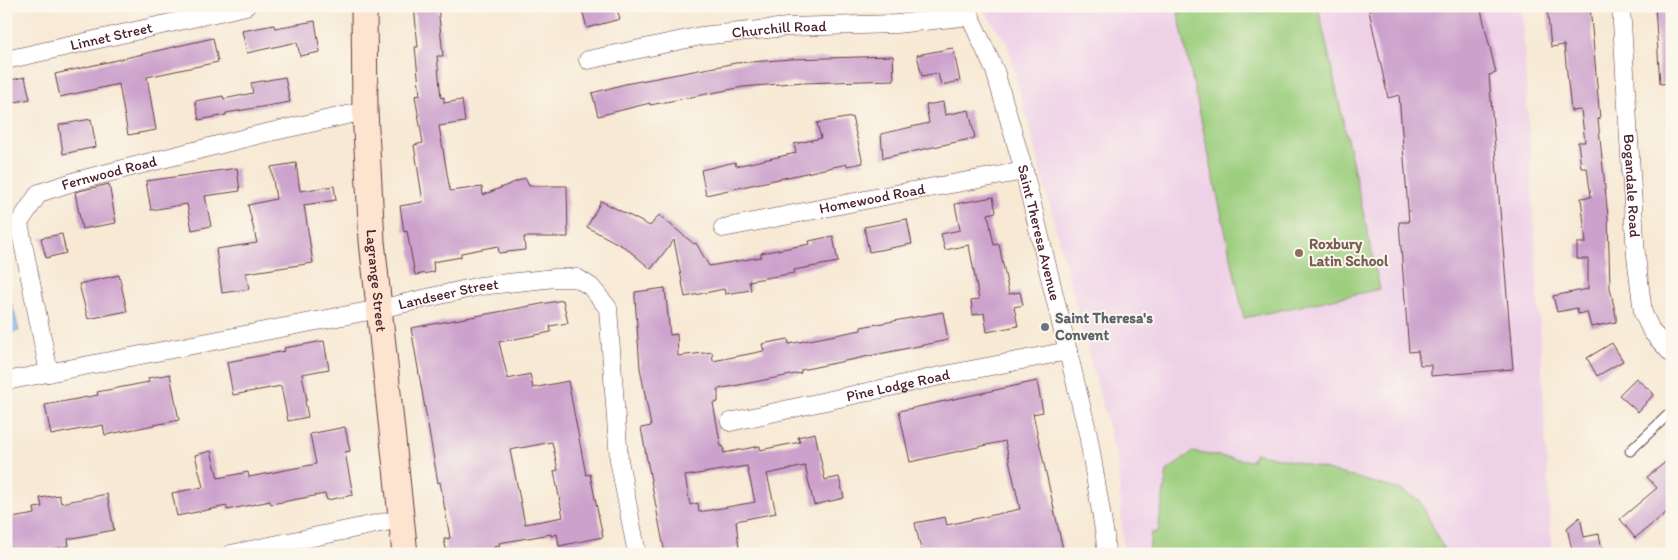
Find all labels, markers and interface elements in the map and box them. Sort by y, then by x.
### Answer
street label: Churchill Road [731,17,828,42]
street label: Linnet Street [68,18,155,54]
street label: Bogandale Road [1620,133,1644,238]
street label: Fernwood Road [59,152,159,194]
street label: Saint Theresa Avenue [1014,162,1064,302]
street label: Homewood Road [818,180,927,218]
street label: Lagrange Street [362,229,391,333]
place label: Roxbury Latin School [1309,235,1389,270]
marker: Roxbury Latin School [1293,247,1305,259]
street label: Landseer Street [396,275,500,313]
place label: Saint Theresa's Convent [1055,309,1153,344]
marker: Saint Theresa's Convent [1039,321,1051,333]
street label: Pine Lodge Road [844,365,952,405]

